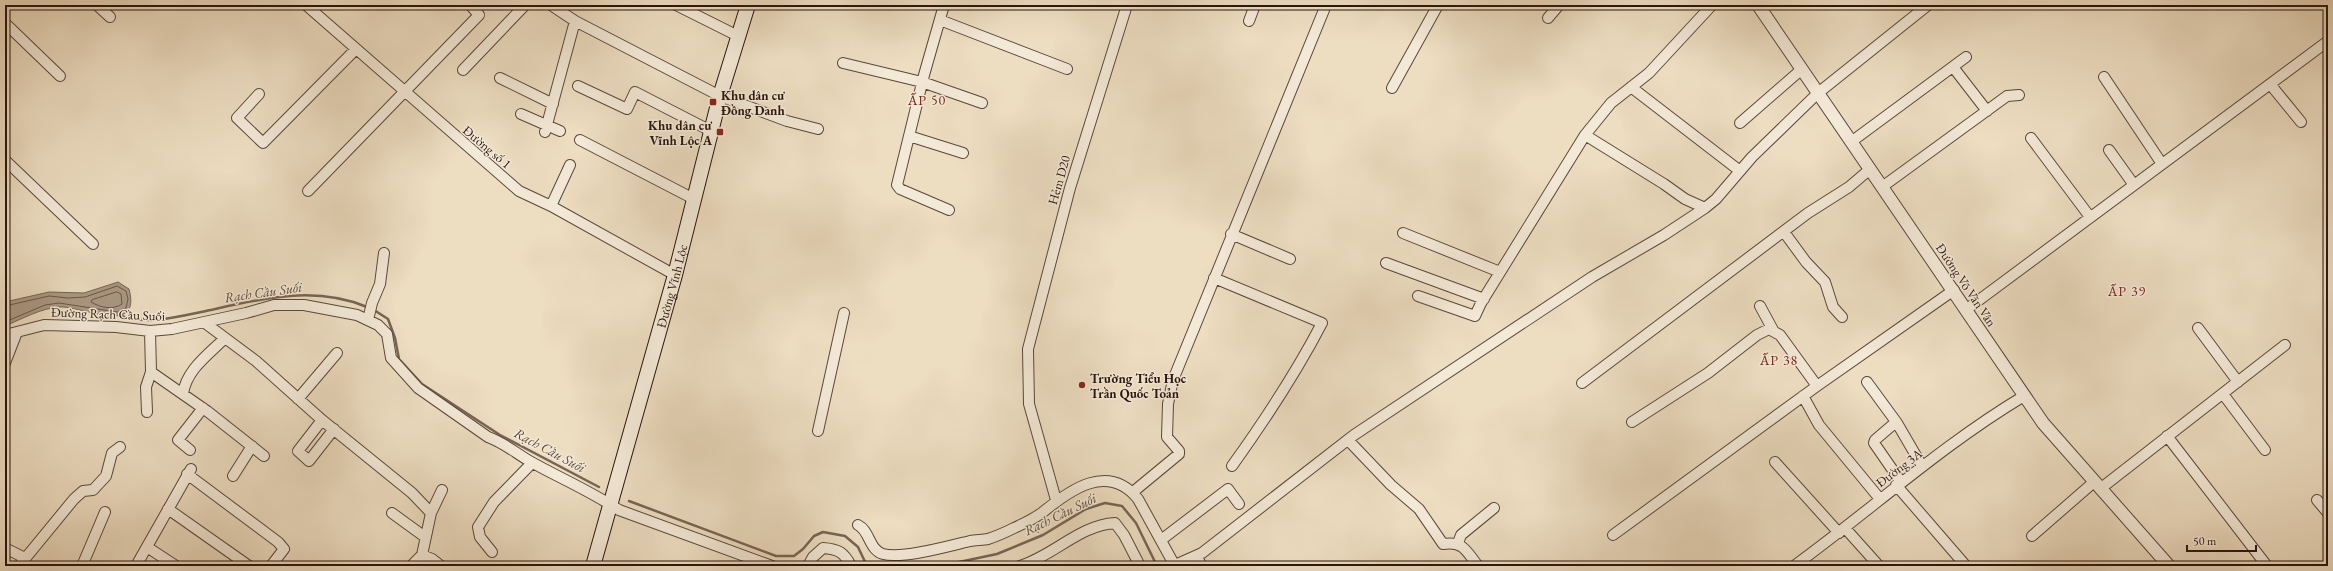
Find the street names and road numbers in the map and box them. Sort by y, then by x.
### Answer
street label: Đường số 1 [459,122,515,172]
street label: Hẻm D20 [1044,153,1074,207]
street label: Đường Võ Văn Vân [1932,240,2000,330]
street label: Đường Vĩnh Lộc [652,242,691,330]
street label: Đường Rạch Cầu Suối [51,304,165,324]
street label: Đường 3A [1872,444,1926,491]

